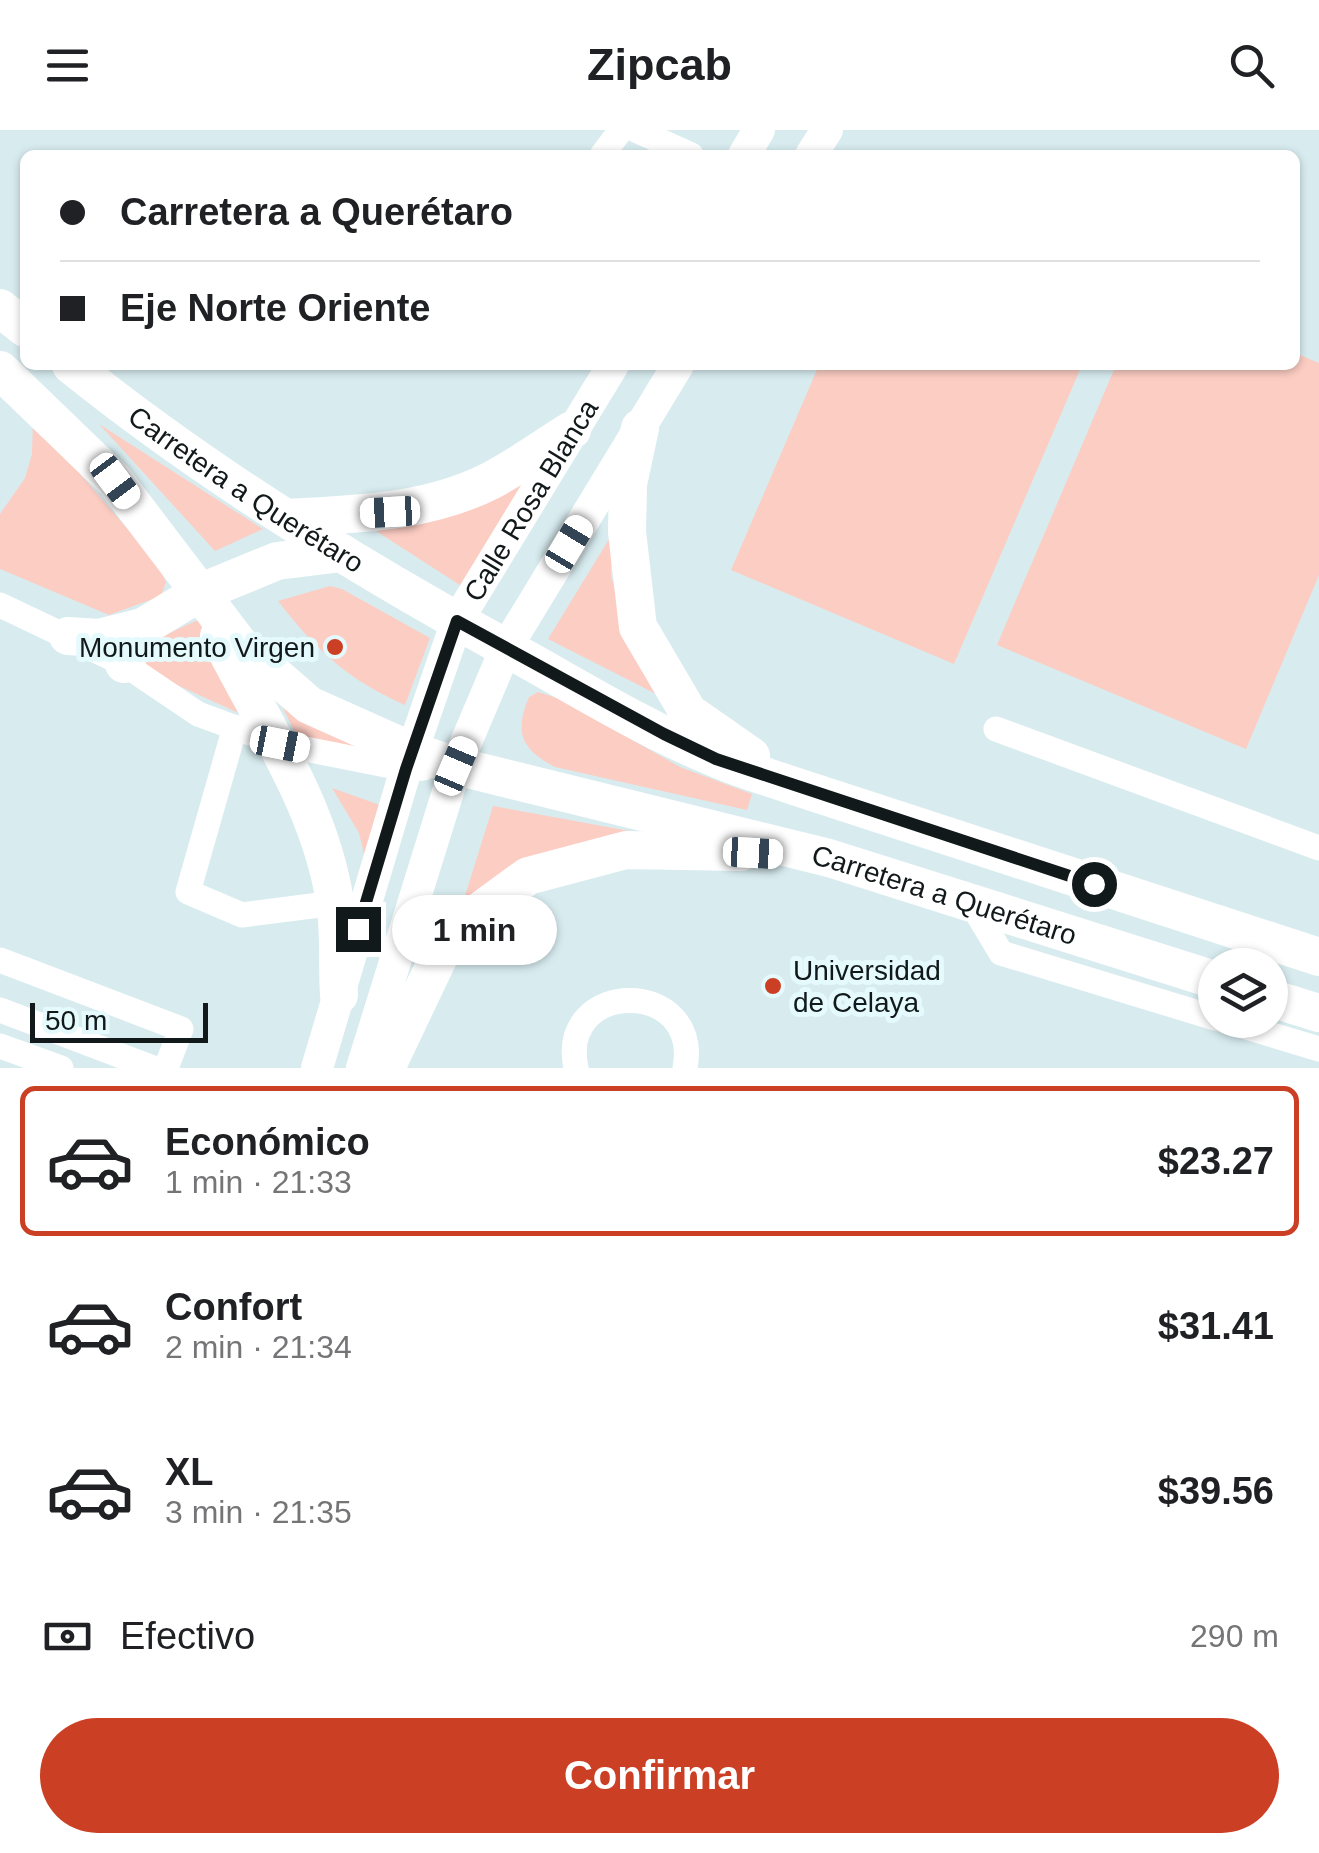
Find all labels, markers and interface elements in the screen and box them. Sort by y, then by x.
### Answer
icon: menu [40,38,95,93]
icon: search [1224,38,1279,93]
text: Zipcab [587,39,732,90]
text: Carretera a Querétaro [120,191,513,233]
text: Eje Norte Oriente [120,287,430,329]
street label: Calle Rosa Blanca [458,394,604,607]
street label: Carretera a Querétaro [122,400,369,579]
car [85,448,145,514]
car [359,495,421,529]
car [541,511,597,577]
place label: Monumento Virgen [79,632,315,663]
marker: Monumento Virgen [324,636,346,658]
car [248,724,312,764]
car [430,733,482,799]
car [722,836,784,870]
street label: Carretera a Querétaro [809,839,1080,951]
route start [1072,862,1117,907]
callout: 1 min [393,894,558,964]
route end [336,907,381,952]
text: 1 min [433,912,516,948]
map controls [1198,948,1288,1038]
button: layers [1198,948,1288,1038]
place label: Universidad de Celaya [793,955,941,1018]
marker: Universidad de Celaya [762,975,784,997]
scale bar [30,998,208,1043]
text: 50 m [45,1005,107,1036]
icon: car [45,1116,135,1206]
text: Económico [165,1121,370,1163]
text: $23.27 [1158,1140,1274,1182]
text: 1 min · 21:33 [165,1164,352,1200]
icon: car [45,1281,135,1371]
text: Confort [165,1286,302,1328]
text: $31.41 [1158,1305,1274,1347]
text: 2 min · 21:34 [165,1329,352,1365]
icon: car [45,1446,135,1536]
text: XL [165,1451,214,1493]
text: $39.56 [1158,1470,1274,1512]
text: 3 min · 21:35 [165,1494,352,1530]
icon: cash [40,1609,95,1664]
text: Efectivo [120,1615,255,1657]
text: 290 m [1190,1618,1279,1654]
button: Confirmar [40,1718,1279,1833]

